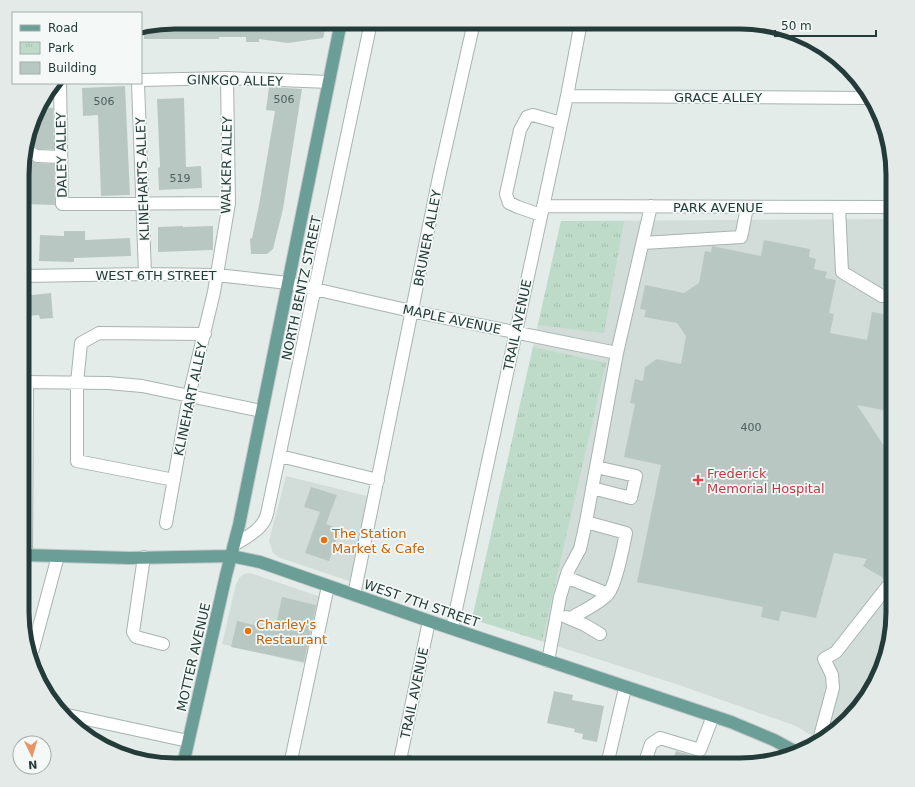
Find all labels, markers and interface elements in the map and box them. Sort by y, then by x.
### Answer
legend [12,12,142,84]
scale bar [775,12,876,38]
text: 50 m [781,19,812,33]
text: Road [48,21,78,35]
text: Park [48,41,74,55]
text: Building [48,61,97,75]
street label: GINKGO ALLEY [187,72,283,89]
street label: GRACE ALLEY [674,90,762,105]
house number: 506 [274,93,295,106]
house number: 506 [94,95,115,108]
street label: DALEY ALLEY [53,112,70,198]
street label: WALKER ALLEY [218,116,235,214]
street label: KLINEHARTS ALLEY [133,117,152,241]
house number: 519 [170,172,191,185]
street label: BRUNER ALLEY [411,188,444,288]
street label: PARK AVENUE [673,200,763,215]
street label: NORTH BENTZ STREET [279,214,324,362]
street label: WEST 6TH STREET [95,268,217,283]
street label: TRAIL AVENUE [500,278,535,373]
street label: MAPLE AVENUE [401,302,502,337]
street label: KLINEHART ALLEY [171,341,210,457]
house number: 400 [741,421,762,434]
place label: Frederick Memorial Hospital [707,466,825,496]
marker: Frederick Memorial Hospital [692,474,704,486]
place label: The Station Market & Cafe [331,526,425,556]
marker: The Station Market & Cafe [319,535,329,545]
street label: WEST 7TH STREET [362,577,482,630]
street label: MOTTER AVENUE [174,601,213,713]
place label: Charley's Restaurant [256,617,327,647]
marker: Charley's Restaurant [243,626,253,636]
street label: TRAIL AVENUE [397,646,432,741]
north arrow [12,735,52,775]
text: N [28,758,38,771]

